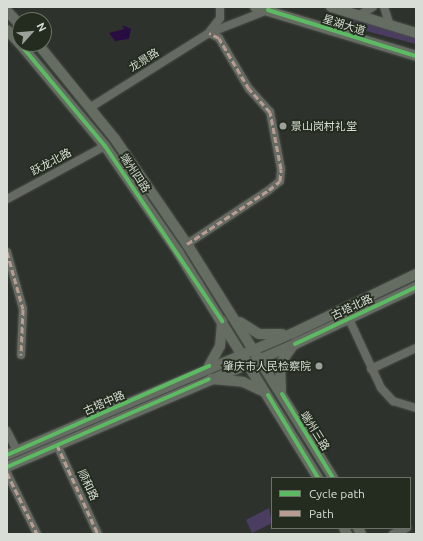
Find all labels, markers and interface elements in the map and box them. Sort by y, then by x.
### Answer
north arrow [12,12,52,52]
street label: 星湖大道 [321,12,367,38]
text: N [35,21,49,33]
street label: 龙景路 [127,46,161,74]
place label: 景山岗村礼堂 [291,119,357,133]
marker: 景山岗村礼堂 [278,121,288,131]
street label: 跃龙北路 [28,146,74,178]
street label: 端州四路 [117,151,153,195]
street label: 古塔北路 [329,292,375,322]
place label: 肇庆市人民检察院 [223,359,311,373]
marker: 肇庆市人民检察院 [314,361,324,371]
street label: 古塔中路 [81,388,127,418]
street label: 端州三路 [298,409,332,453]
street label: 顺和路 [75,467,101,503]
legend [271,477,411,529]
text: Cycle path [309,487,365,500]
text: Path [309,507,334,520]

